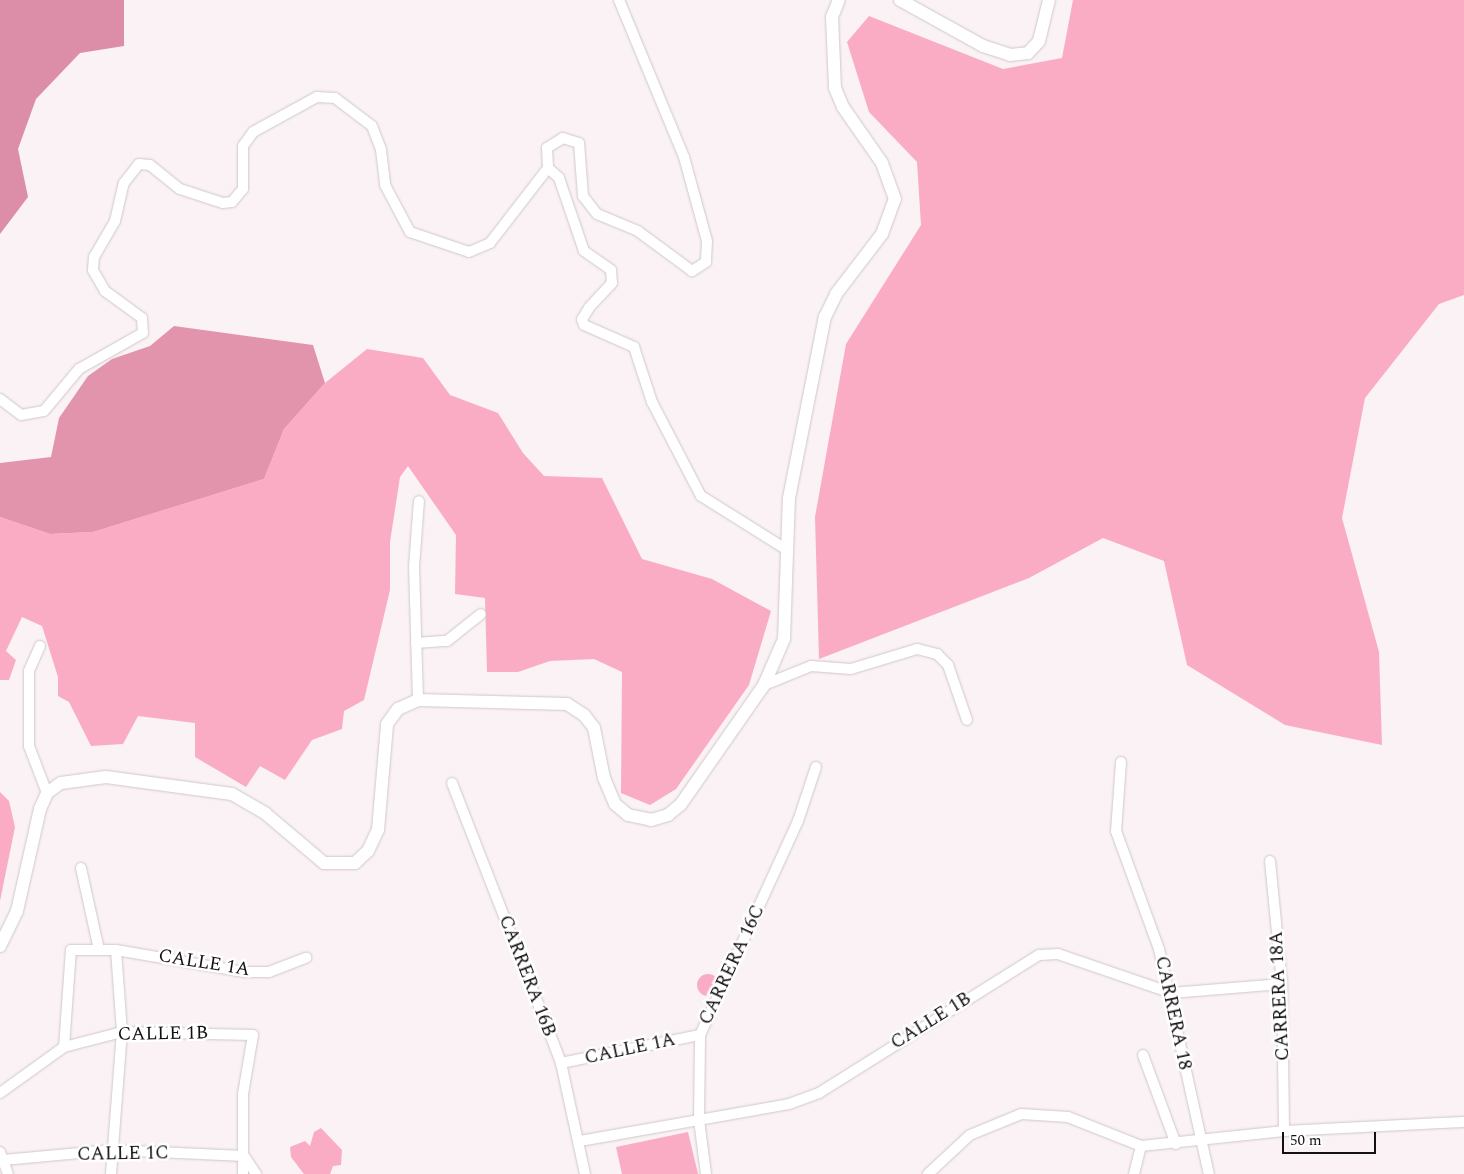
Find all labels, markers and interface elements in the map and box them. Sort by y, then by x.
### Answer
street label: CARRERA 16C [694,901,770,1029]
street label: CARRERA 16B [493,912,561,1040]
street label: CARRERA 18A [1265,931,1295,1061]
street label: CALLE 1A [157,945,251,981]
street label: CARRERA 18 [1150,954,1196,1072]
street label: CALLE 1B [887,987,975,1055]
street label: CALLE 1B [118,1022,208,1046]
street label: CALLE 1A [583,1028,677,1070]
scale bar [1284,1122,1378,1154]
text: 50 m [1290,1129,1322,1152]
street label: CALLE 1C [77,1142,169,1166]

